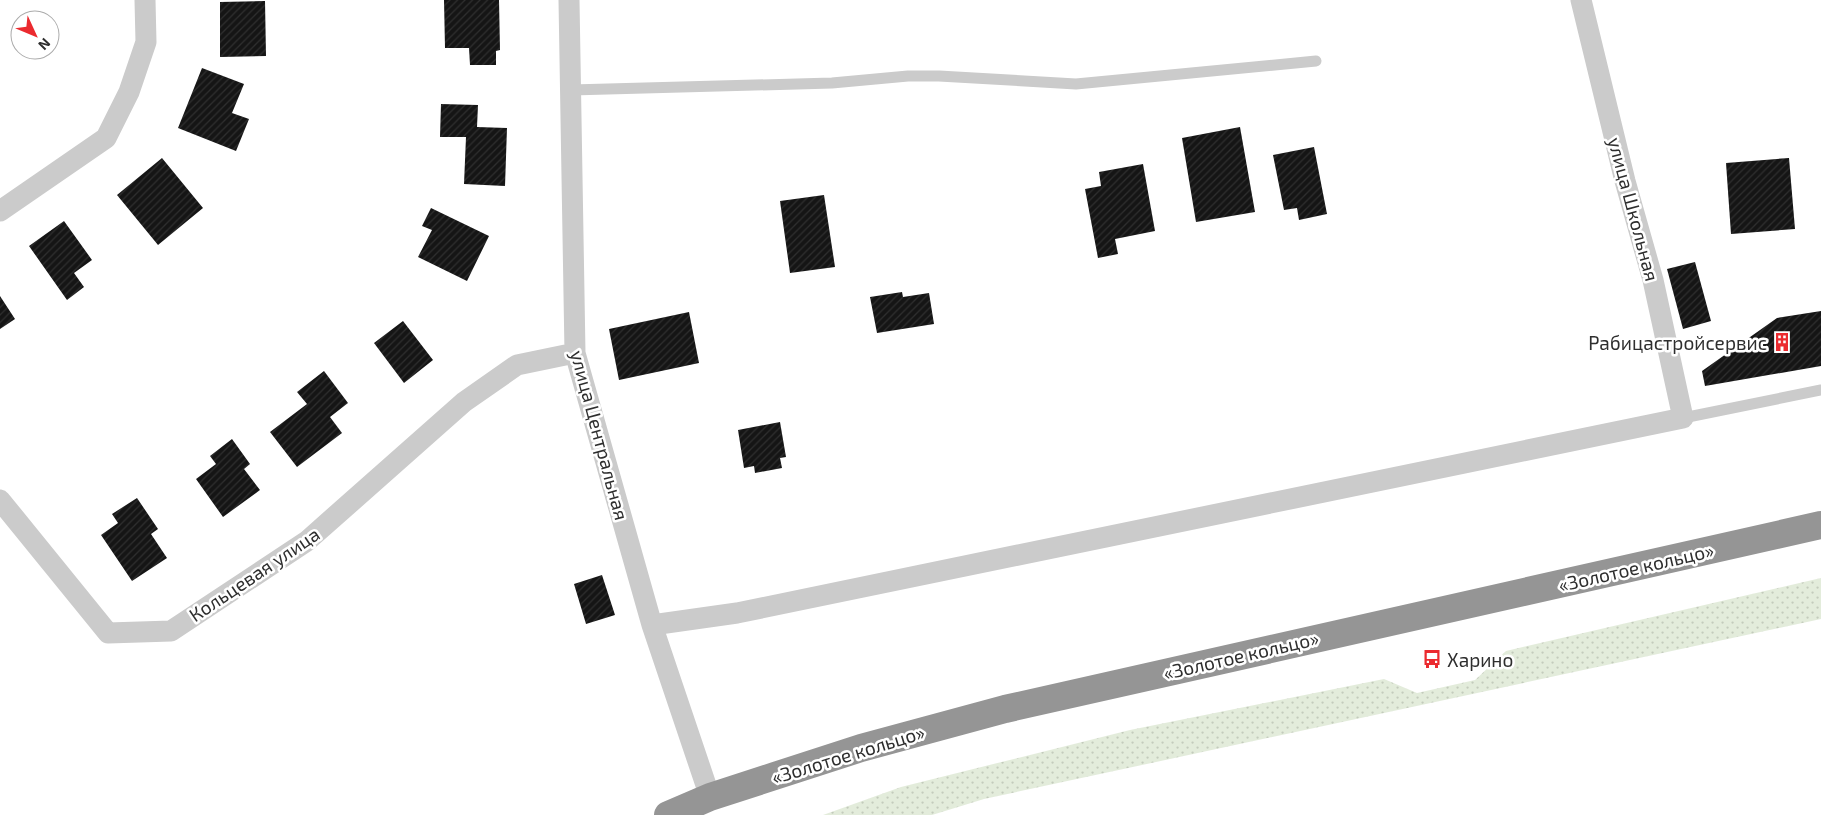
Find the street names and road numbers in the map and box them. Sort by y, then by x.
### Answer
street label: улица Школьная [1603,134,1664,284]
street label: улица Центральная [565,348,634,523]
street label: Кольцевая улица [184,522,324,627]
street label: «Золотое кольцо» [1556,538,1716,596]
street label: «Золотое кольцо» [1161,626,1321,684]
street label: «Золотое кольцо» [769,720,927,788]

